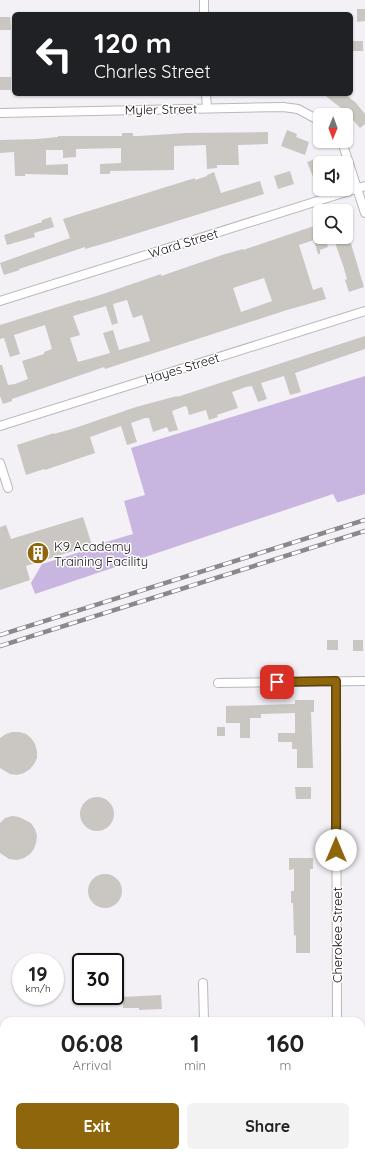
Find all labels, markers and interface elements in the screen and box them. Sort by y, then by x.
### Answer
text: 120 m [94,25,172,60]
icon: left [28,28,80,80]
text: Charles Street [94,60,211,83]
street label: Myler Street [125,100,197,118]
north arrow [313,108,353,148]
map controls [313,108,353,244]
button: sound [313,156,353,196]
button: search [313,204,353,244]
street label: Ward Street [146,225,220,261]
street label: Hayes Street [143,349,221,387]
place label: K9 Academy Training Facility [54,538,148,569]
building icon: K9 Academy Training Facility [25,540,51,566]
pin [260,665,294,699]
icon: arrive [266,671,288,693]
position arrow [315,829,357,871]
street label: Cherokee Street [329,887,345,983]
speed limit sign: 30 [72,953,124,1005]
text: 19 [28,961,48,986]
text: km/h [25,982,51,995]
text: 06:08 [61,1028,123,1058]
text: 1 [190,1028,200,1058]
text: 160 [267,1028,304,1058]
text: Arrival [73,1057,111,1073]
text: min [184,1057,206,1073]
text: m [280,1057,291,1073]
button: Exit [16,1103,179,1149]
button: Share [187,1103,349,1149]

